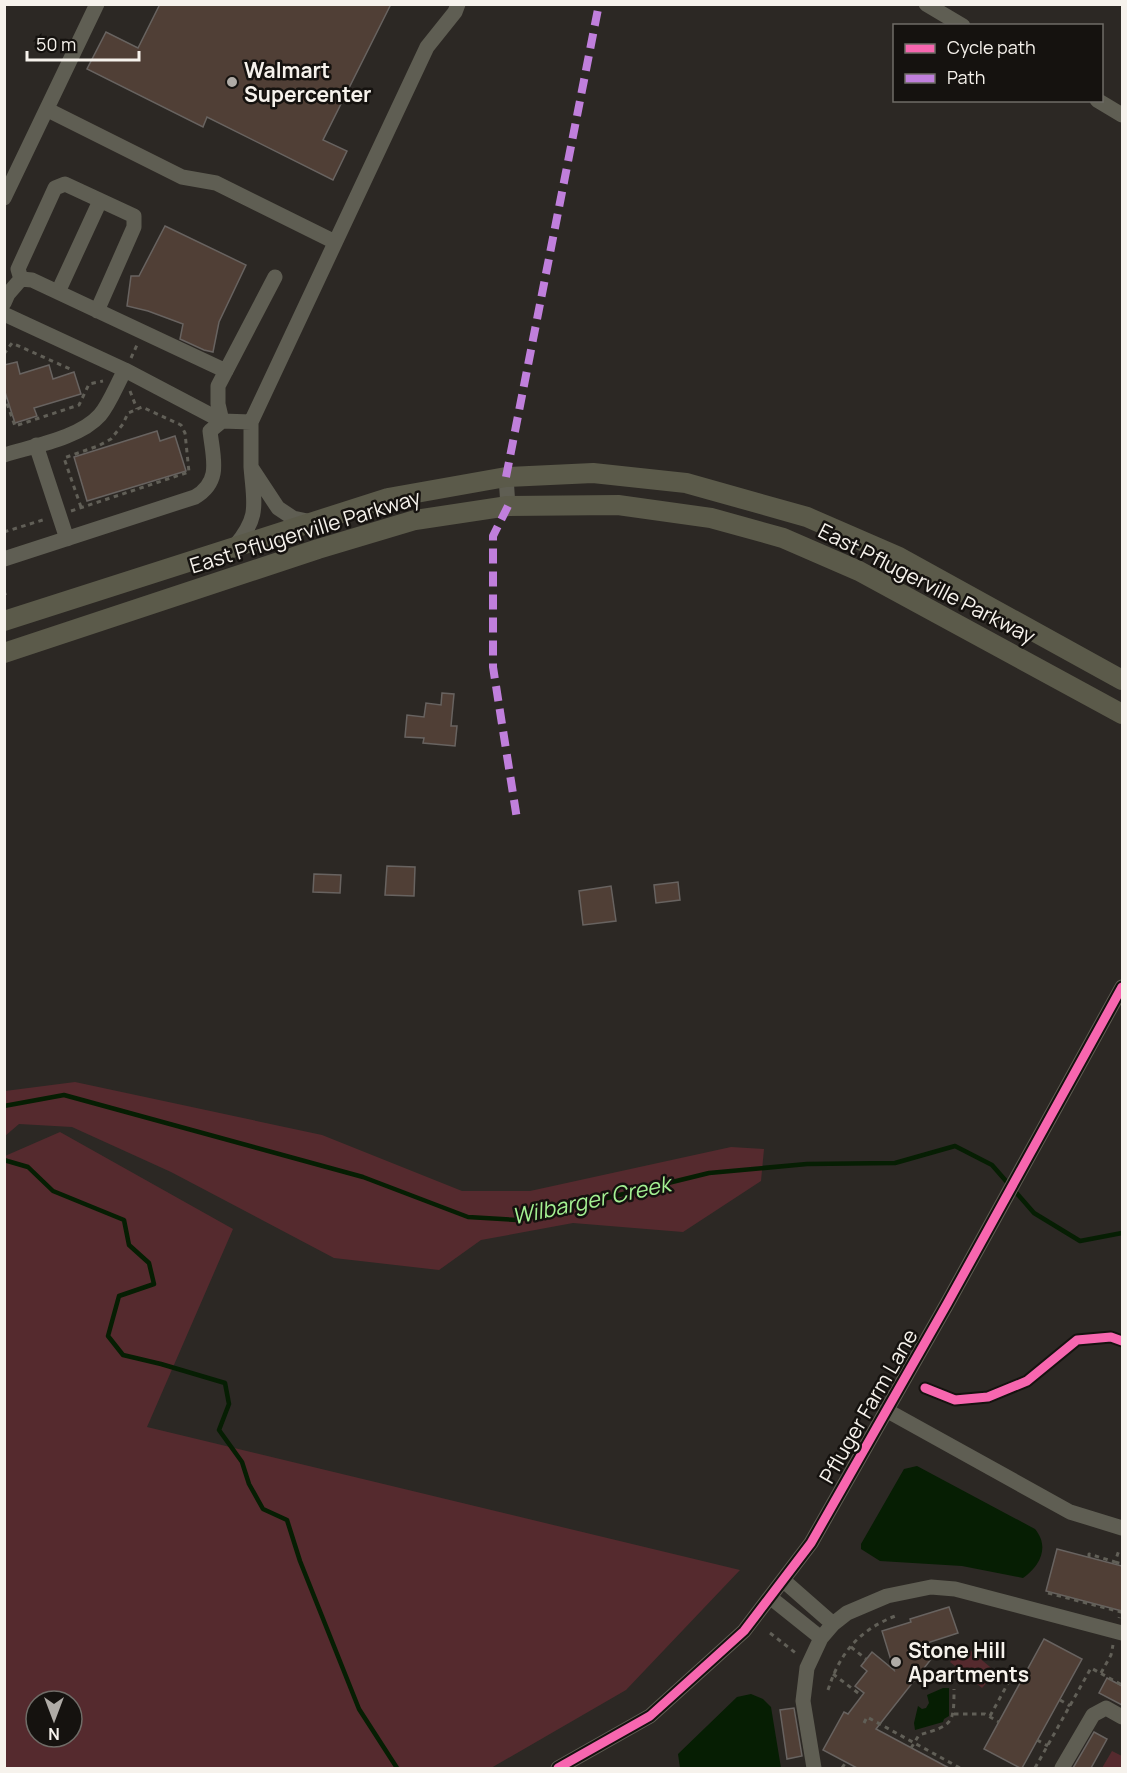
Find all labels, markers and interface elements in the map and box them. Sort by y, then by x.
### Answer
scale bar [27,24,140,62]
legend [893,24,1103,102]
text: 50 m [36,32,76,56]
text: Cycle path [947,35,1036,59]
place label: Walmart Supercenter [244,56,371,108]
text: Path [947,65,985,89]
marker: Walmart Supercenter [225,75,239,89]
street label: East Pflugerville Parkway [186,483,424,579]
street label: East Pflugerville Parkway [814,516,1040,650]
water label: Wilbarger Creek [509,1168,676,1231]
street label: Pfluger Farm Lane [812,1324,924,1488]
place label: Stone Hill Apartments [908,1636,1029,1688]
marker: Stone Hill Apartments [889,1655,903,1669]
north arrow [24,1689,84,1749]
text: N [48,1723,60,1745]

